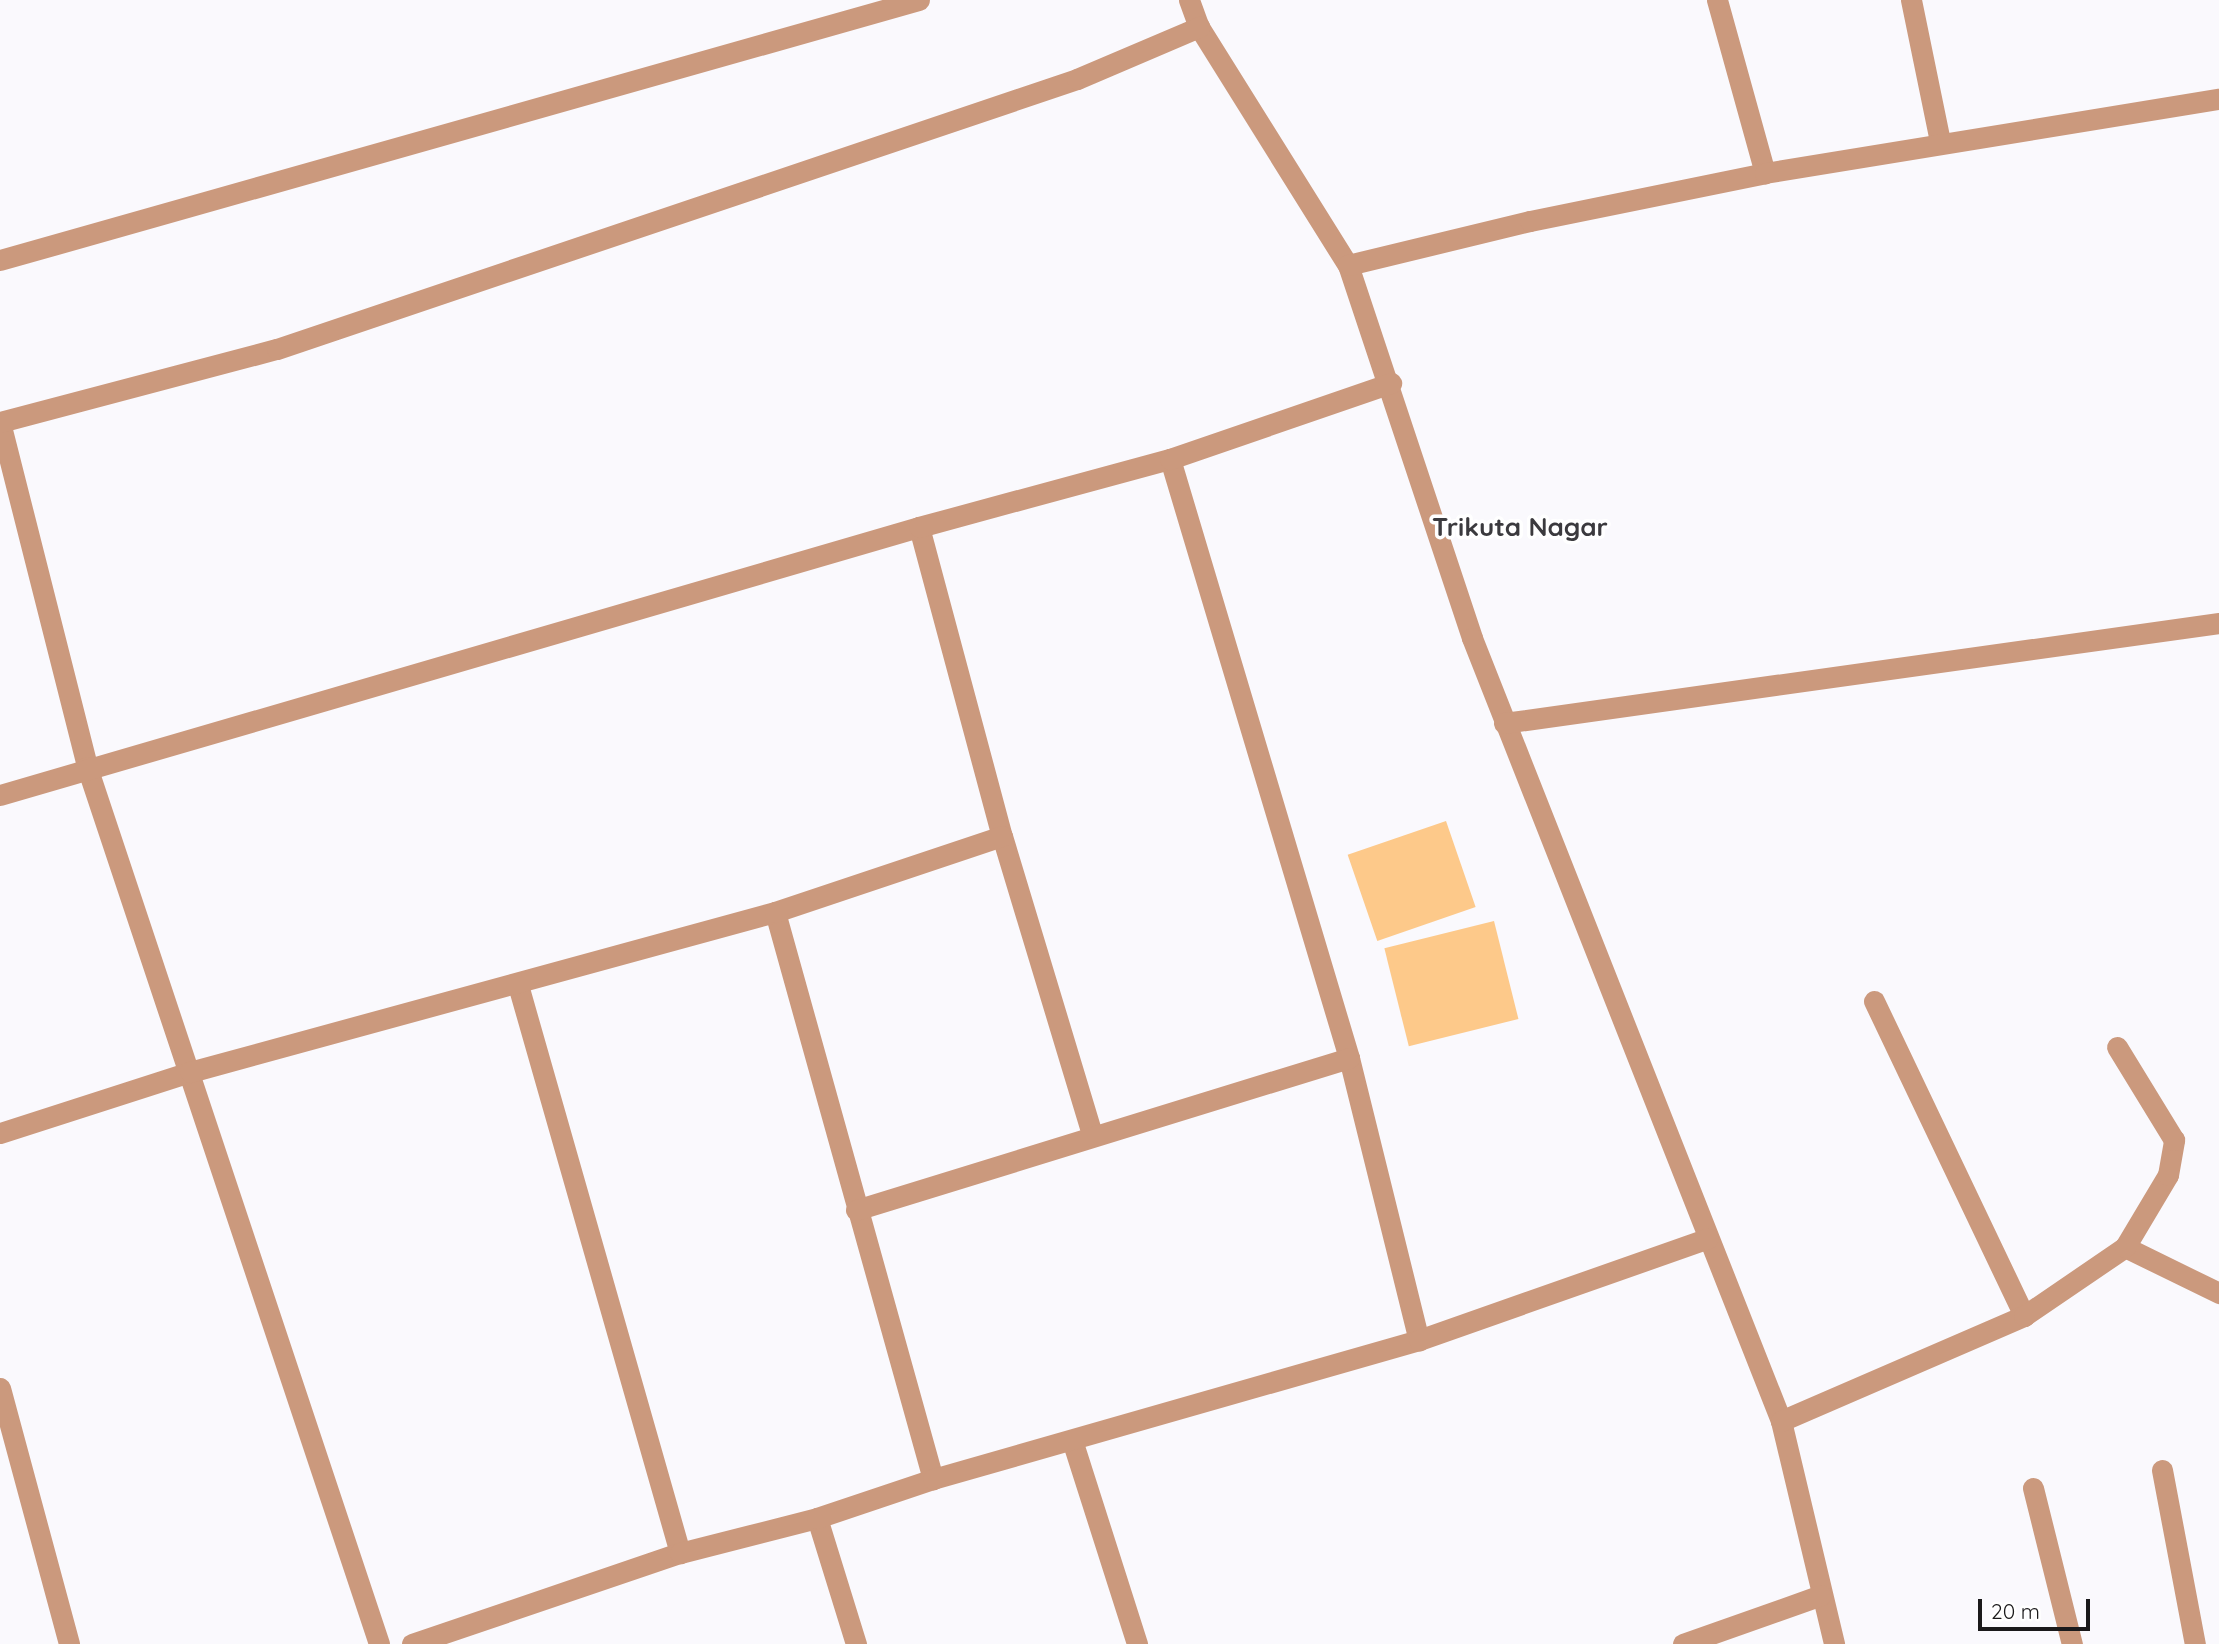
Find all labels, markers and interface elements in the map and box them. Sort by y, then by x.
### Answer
district label: Trikuta Nagar [1432,511,1608,543]
scale bar [1981,1584,2093,1628]
text: 20 m [1991,1598,2040,1624]

